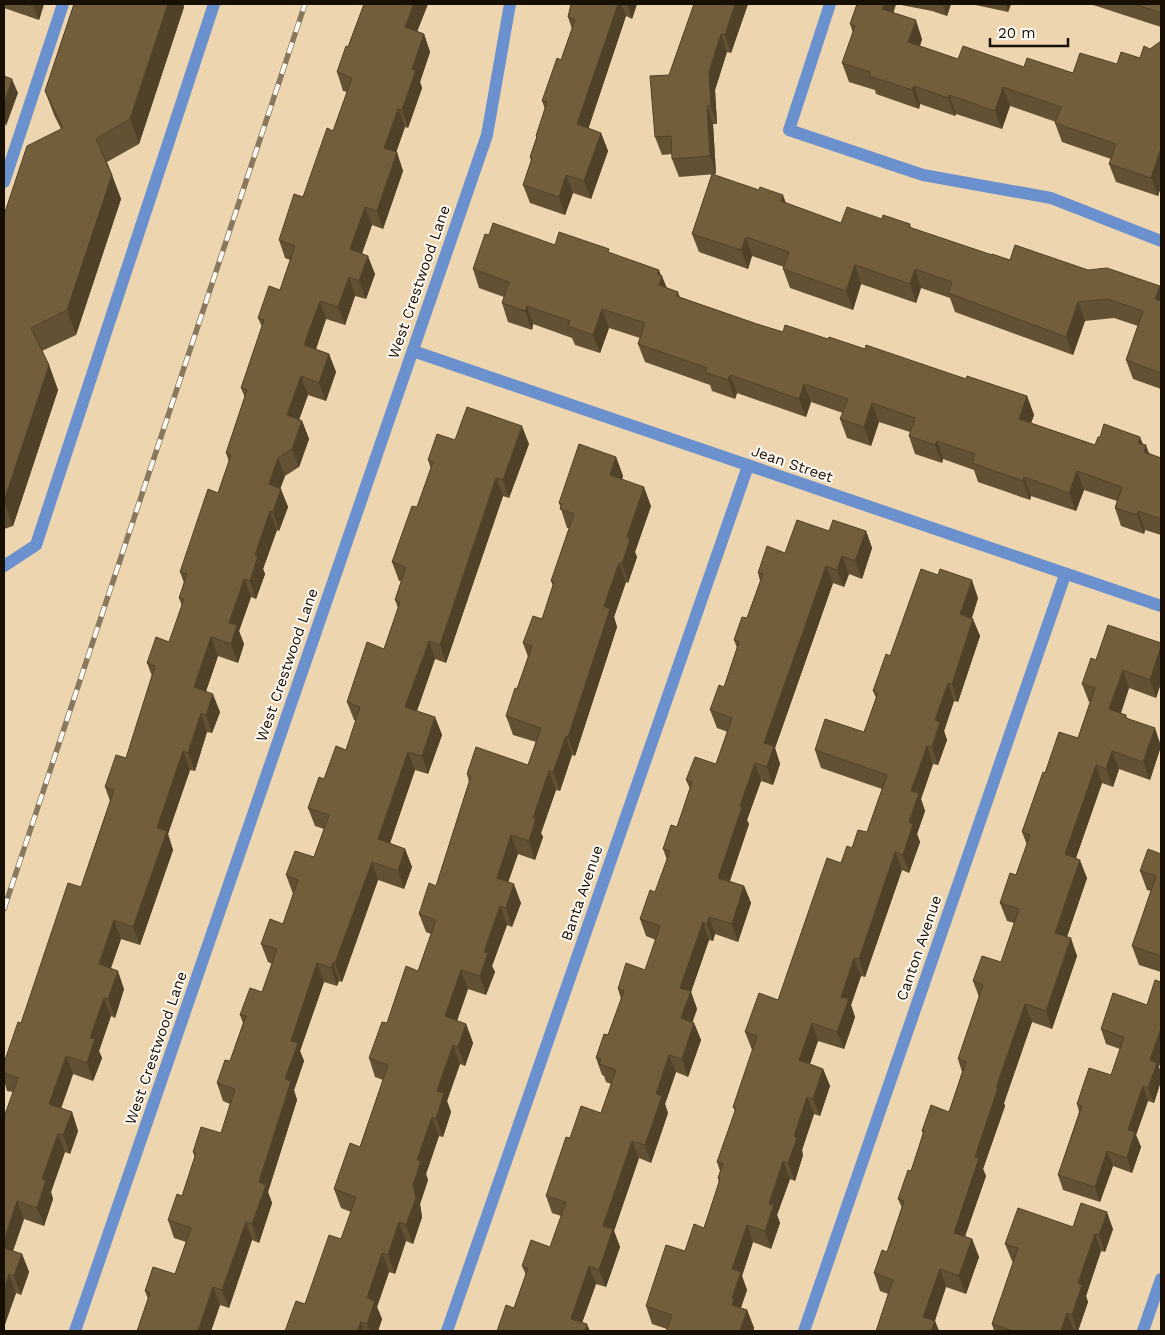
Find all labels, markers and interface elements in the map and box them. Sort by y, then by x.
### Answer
scale bar [990,15,1068,47]
text: 20 m [998,24,1036,42]
street label: West Crestwood Lane [384,203,454,361]
street label: Jean Street [749,442,836,487]
street label: West Crestwood Lane [252,586,322,744]
street label: Banta Avenue [557,843,607,943]
street label: Canton Avenue [893,893,945,1003]
street label: West Crestwood Lane [121,969,191,1127]

